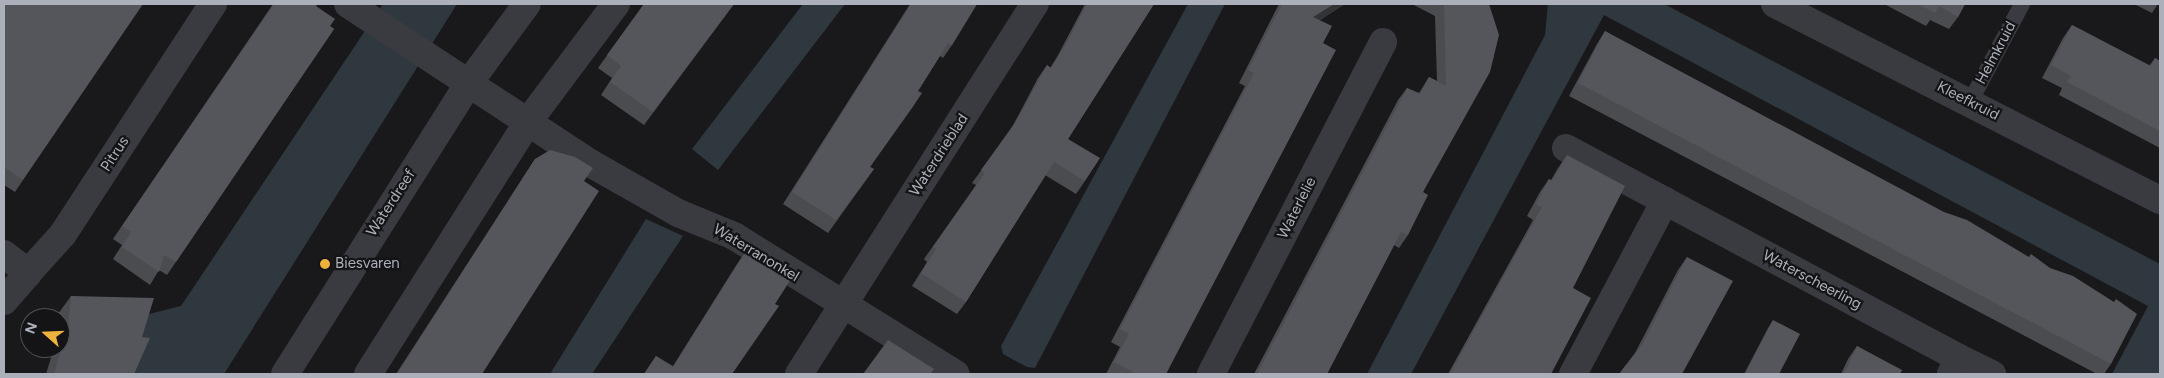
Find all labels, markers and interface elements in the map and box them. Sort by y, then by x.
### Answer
street label: Helmkruid [1972,19,2020,87]
street label: Kleefkruid [1934,78,2002,124]
street label: Waterdrieblad [906,111,972,199]
street label: Pitrus [97,133,133,175]
street label: Waterdreef [363,166,419,240]
street label: Waterlelie [1274,174,1320,242]
street label: Waterranonkel [710,220,802,286]
street label: Waterscheerling [1760,246,1864,314]
place label: Biesvaren [335,255,400,273]
marker: Biesvaren [319,258,331,270]
north arrow [20,308,70,358]
text: N [22,320,41,336]

